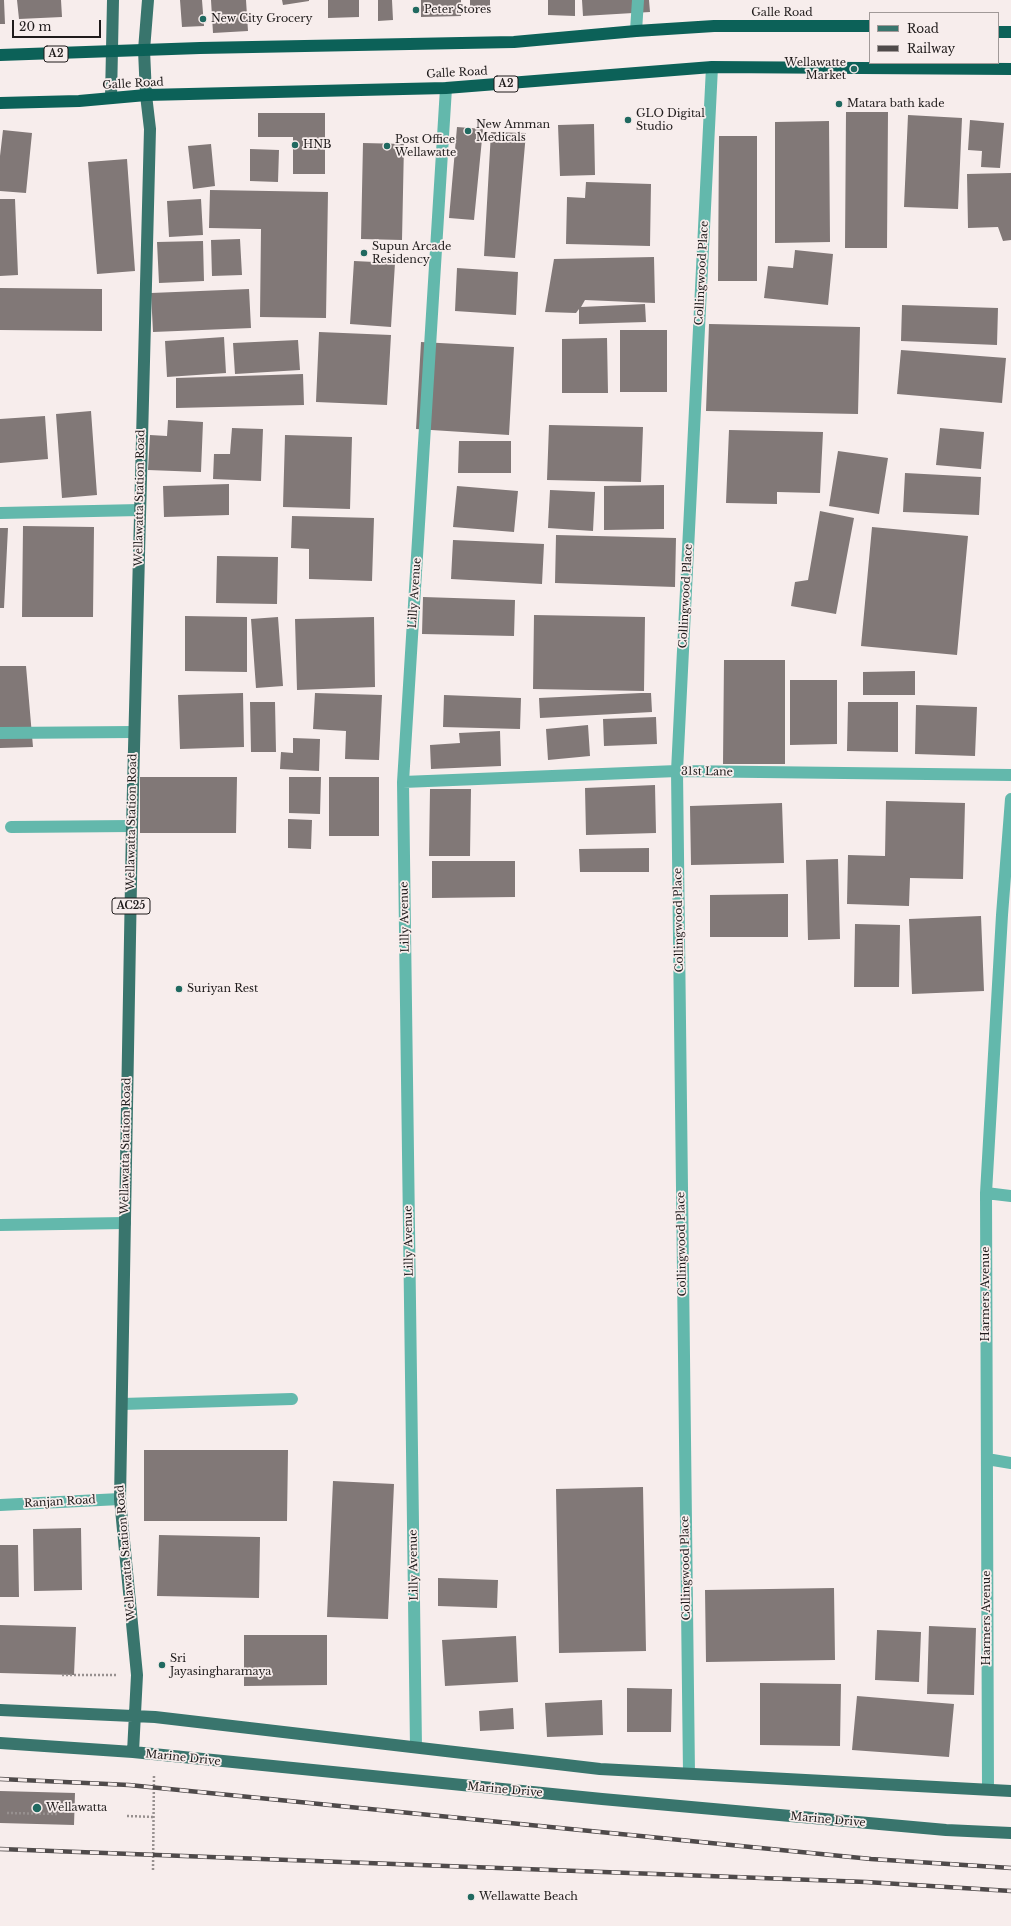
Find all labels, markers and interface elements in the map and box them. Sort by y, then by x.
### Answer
place label: Peter Stores [424,3,491,17]
marker: Peter Stores [411,5,421,15]
street label: Galle Road [751,6,813,20]
scale bar [14,12,103,38]
place label: New City Grocery [211,12,313,26]
legend [869,12,999,64]
marker: New City Grocery [198,14,208,24]
text: 20 m [19,19,51,34]
text: Road [907,21,939,36]
text: Railway [907,41,955,56]
road number: A2 [44,46,68,62]
place label: Wellawatte Market [785,56,846,82]
marker: Wellawatte Market [849,64,859,74]
street label: Galle Road [426,65,488,81]
street label: Galle Road [102,76,164,92]
road number: A2 [494,76,518,92]
place label: Matara bath kade [847,97,945,111]
marker: Matara bath kade [834,99,844,109]
place label: GLO Digital Studio [636,107,705,133]
marker: GLO Digital Studio [623,115,633,125]
place label: New Amman Medicals [476,118,550,144]
marker: New Amman Medicals [463,126,473,136]
place label: Post Office Wellawatte [395,133,456,159]
place label: HNB [303,138,332,152]
marker: HNB [290,140,300,150]
marker: Post Office Wellawatte [382,141,392,151]
street label: Collingwood Place [693,220,711,326]
place label: Supun Arcade Residency [372,240,451,266]
marker: Supun Arcade Residency [359,248,369,258]
street label: Wellawatta Station Road [132,430,148,566]
street label: Collingwood Place [677,543,695,649]
street label: Lilly Avenue [406,557,424,629]
street label: Wellawatta Station Road [124,754,140,890]
street label: 31st Lane [681,765,733,779]
street label: Collingwood Place [671,868,687,972]
street label: Lilly Avenue [398,881,412,953]
road number: AC25 [112,898,150,914]
place label: Suriyan Rest [187,982,258,996]
marker: Suriyan Rest [174,984,184,994]
street label: Wellawatta Station Road [118,1078,134,1214]
street label: Collingwood Place [674,1192,690,1296]
street label: Lilly Avenue [402,1205,416,1277]
street label: Harmers Avenue [979,1247,993,1341]
street label: Wellawatta Station Road [113,1484,139,1622]
street label: Ranjan Road [24,1494,96,1510]
street label: Collingwood Place [678,1516,694,1620]
street label: Lilly Avenue [407,1529,421,1601]
street label: Harmers Avenue [980,1571,994,1665]
place label: Sri Jayasingharamaya [170,1652,271,1678]
marker: Sri Jayasingharamaya [157,1660,167,1670]
street label: Marine Drive [145,1747,221,1769]
street label: Marine Drive [467,1780,543,1800]
place label: Wellawatta [46,1801,107,1815]
marker: Wellawatta [31,1802,43,1814]
street label: Marine Drive [790,1810,866,1830]
place label: Wellawatte Beach [479,1890,578,1904]
marker: Wellawatte Beach [466,1892,476,1902]

